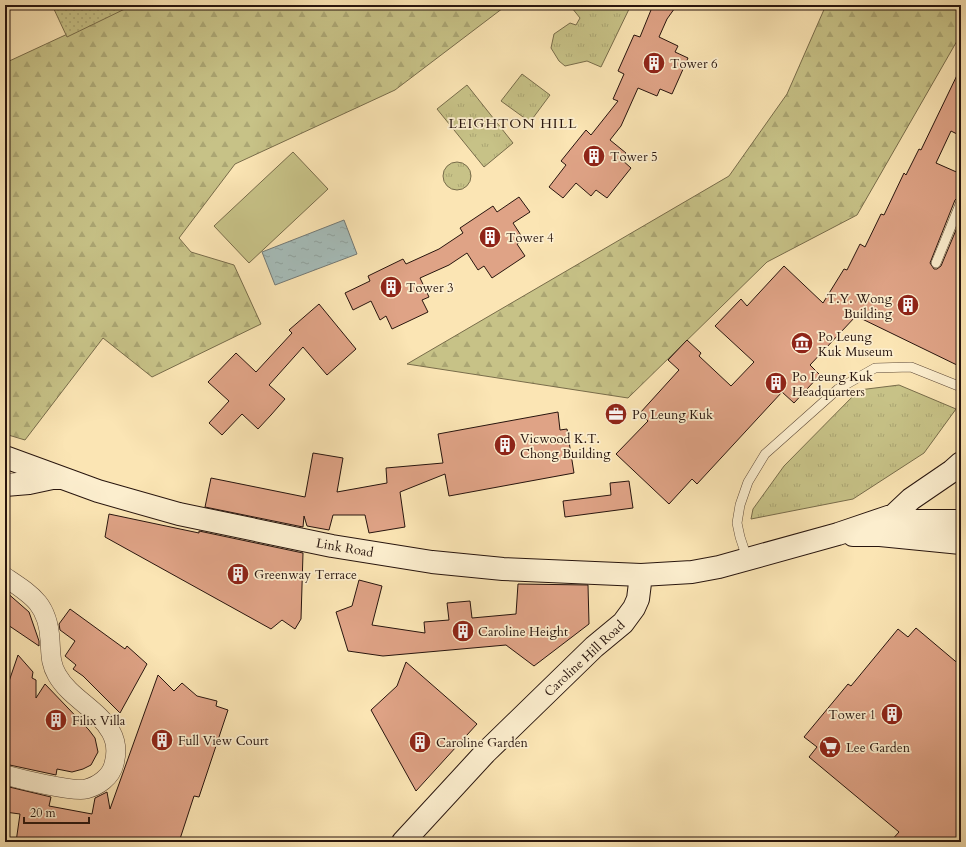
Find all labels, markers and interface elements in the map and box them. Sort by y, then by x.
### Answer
building icon: Tower 6 [641,50,667,76]
place label: Tower 6 [670,55,718,73]
district label: LEIGHTON HILL [448,114,578,133]
building icon: Tower 5 [581,143,607,169]
place label: Tower 5 [610,148,658,166]
building icon: Tower 4 [477,224,503,250]
place label: Tower 4 [506,229,554,247]
building icon: Tower 3 [378,274,404,300]
place label: Tower 3 [406,279,454,297]
place label: T.Y. Wong Building [827,290,893,323]
building icon: T.Y. Wong Building [895,292,921,318]
place label: Po Leung Kuk Museum [818,328,893,361]
museum icon: Po Leung Kuk Museum [789,330,815,356]
place label: Po Leung Kuk Headquarters [792,368,873,401]
building icon: Po Leung Kuk Headquarters [763,370,789,396]
office icon: Po Leung Kuk [603,401,629,427]
place label: Po Leung Kuk [632,406,713,424]
place label: Vicwood K.T. Chong Building [520,430,611,463]
building icon: Vicwood K.T. Chong Building [492,432,518,458]
street label: Link Road [315,534,375,562]
building icon: Greenway Terrace [225,561,251,587]
place label: Greenway Terrace [254,566,357,584]
street label: Caroline Hill Road [540,617,629,701]
building icon: Caroline Height [450,618,476,644]
place label: Caroline Height [478,623,568,641]
building icon: Tower 1 [879,701,905,727]
place label: Tower 1 [828,706,876,724]
building icon: Filix Villa [43,707,69,733]
place label: Filix Villa [72,712,126,730]
building icon: Full View Court [149,727,175,753]
building icon: Caroline Garden [407,729,433,755]
place label: Full View Court [178,732,269,750]
place label: Caroline Garden [436,734,529,752]
supermarket icon: Lee Garden [817,734,843,760]
place label: Lee Garden [846,739,911,757]
scale bar [24,799,89,825]
text: 20 m [30,805,57,821]

